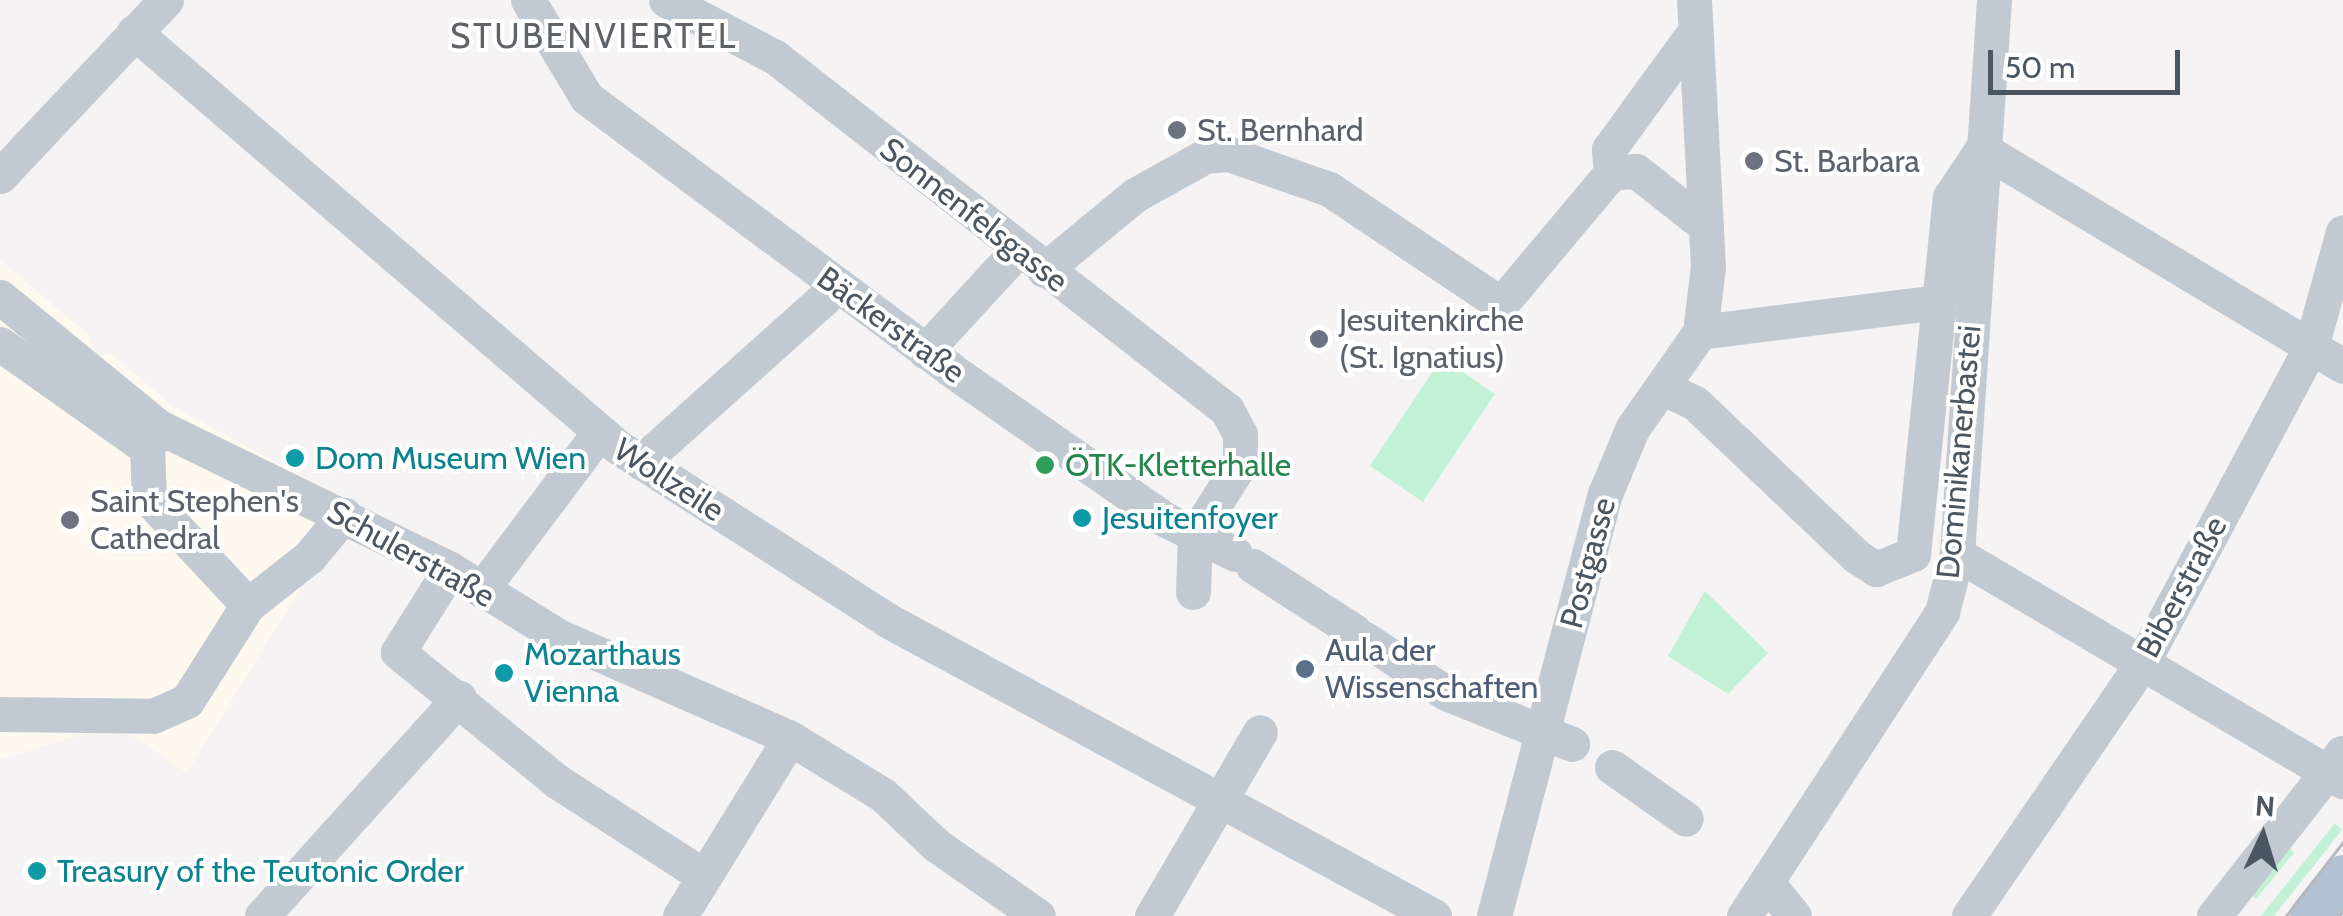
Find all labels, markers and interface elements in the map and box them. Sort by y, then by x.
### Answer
district label: STUBENVIERTEL [450,15,738,57]
scale bar [1993,30,2186,92]
text: 50 m [2005,49,2075,86]
place label: St. Bernhard [1197,111,1363,149]
marker: St. Bernhard [1166,119,1188,141]
street label: Sonnenfelsgasse [872,130,1076,300]
place label: St. Barbara [1774,142,1920,180]
marker: St. Barbara [1743,150,1765,172]
street label: Bäckerstraße [810,259,972,391]
place label: Jesuitenkirche (St. Ignatius) [1339,302,1524,377]
street label: Dominikanerbastei [1929,324,1989,580]
marker: Jesuitenkirche (St. Ignatius) [1308,328,1330,350]
street label: Wollzeile [607,430,731,530]
place label: Dom Museum Wien [315,439,586,477]
place label: ÖTK-Kletterhalle [1065,446,1291,484]
marker: Dom Museum Wien [284,447,306,469]
marker: ÖTK-Kletterhalle [1034,454,1056,476]
place label: Saint Stephen's Cathedral [90,483,299,558]
street label: Schulerstraße [321,492,501,616]
street label: Postgasse [1552,493,1624,633]
place label: Jesuitenfoyer [1102,499,1278,537]
marker: Jesuitenfoyer [1071,507,1093,529]
marker: Saint Stephen's Cathedral [59,509,81,531]
street label: Biberstraße [2129,510,2235,664]
place label: Aula der Wissenschaften [1325,632,1539,707]
place label: Mozarthaus Vienna [524,636,681,711]
marker: Aula der Wissenschaften [1294,658,1316,680]
marker: Mozarthaus Vienna [493,662,515,684]
north arrow [2213,786,2313,886]
text: N [2254,788,2276,824]
place label: Treasury of the Teutonic Order [57,852,464,890]
marker: Treasury of the Teutonic Order [26,860,48,882]

